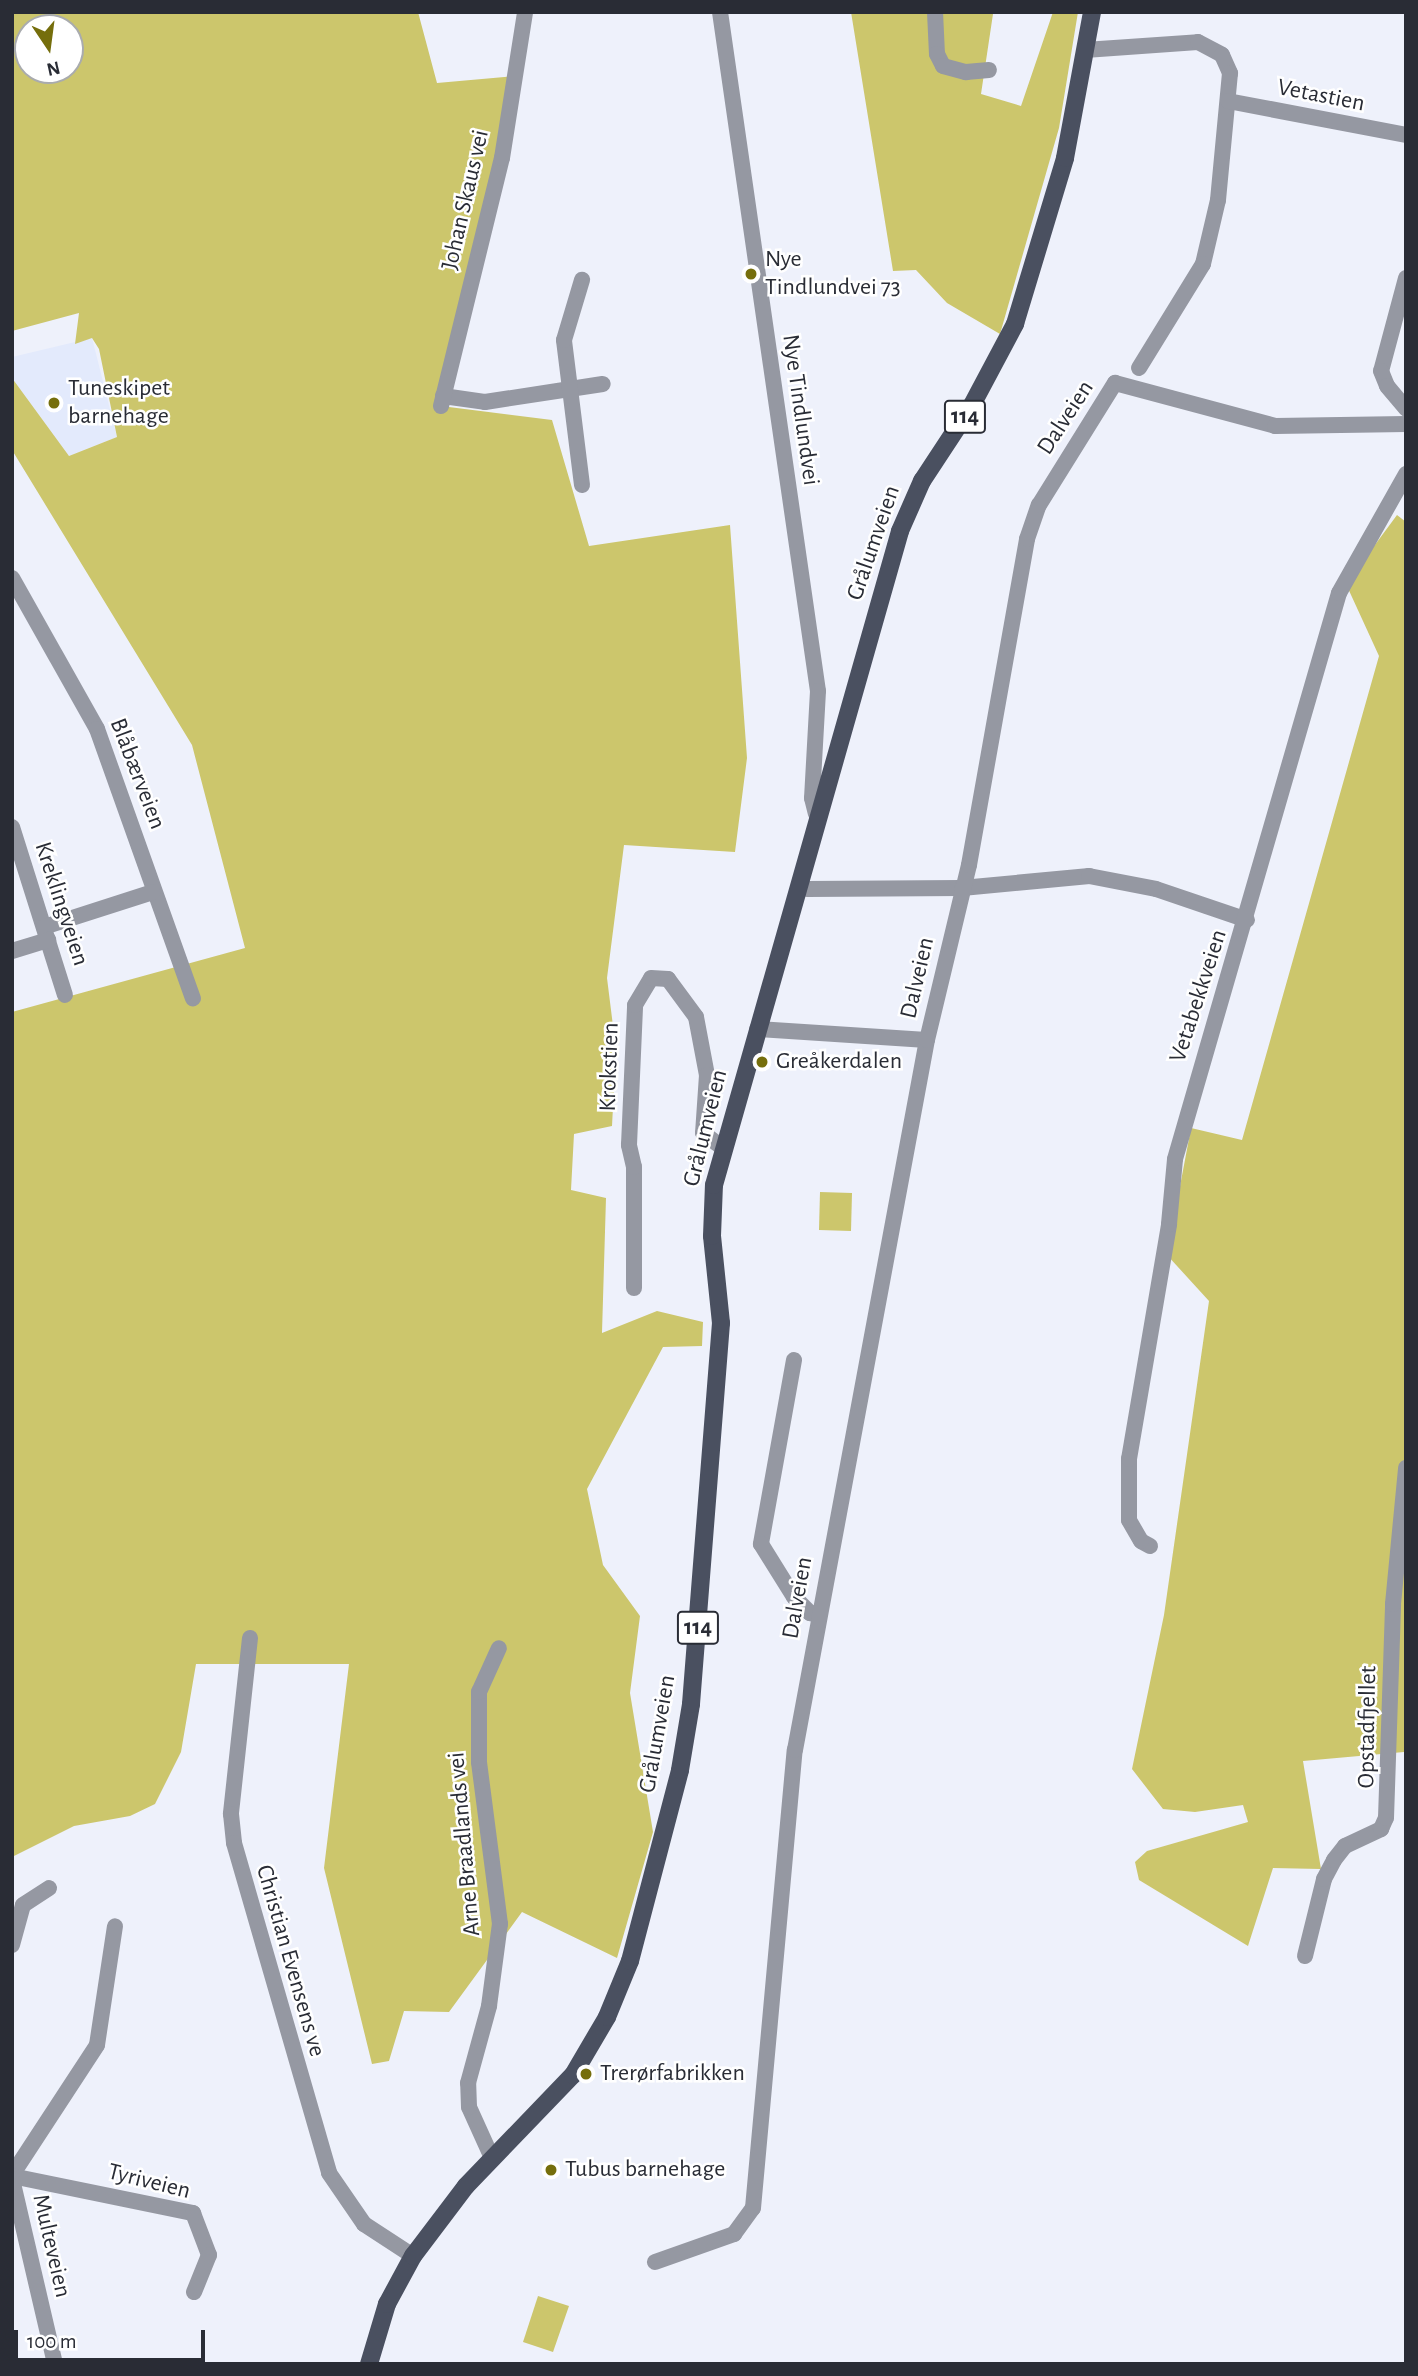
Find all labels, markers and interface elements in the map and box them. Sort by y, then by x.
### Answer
north arrow [14,14,84,84]
text: N [45,57,62,79]
street label: Vetastien [1275,73,1367,119]
street label: Johan Skaus vei [436,127,496,273]
place label: Nye Tindlundvei 73 [765,246,901,302]
marker: Nye Tindlundvei 73 [743,266,759,282]
street label: Nye Tindlundvei [775,333,825,487]
place label: Tuneskipet barnehage [68,375,170,431]
street label: Dalveien [1031,376,1101,460]
marker: Tuneskipet barnehage [46,395,62,411]
road number: 114 [942,398,988,436]
street label: Grålumveien [841,482,907,604]
street label: Blåbærveien [103,714,171,834]
street label: Kreklingveien [27,838,95,970]
street label: Vetabekkveien [1164,926,1234,1066]
street label: Dalveien [895,935,941,1021]
street label: Krokstien [594,1022,626,1112]
place label: Greåkerdalen [776,1048,902,1076]
marker: Greåkerdalen [754,1054,770,1070]
street label: Grålumveien [678,1067,734,1189]
street label: Dalveien [777,1555,819,1641]
road number: 114 [675,1609,721,1648]
street label: Opstadfjellet [1353,1665,1383,1789]
street label: Grålumveien [633,1673,683,1795]
street label: Arne Braadlands vei [443,1751,487,1937]
street label: Christian Evensens ve [249,1862,331,2060]
place label: Trerørfabrikken [600,2060,745,2088]
marker: Trerørfabrikken [578,2066,594,2082]
place label: Tubus barnehage [565,2156,725,2184]
street label: Tyriveien [105,2158,193,2206]
marker: Tubus barnehage [543,2162,559,2178]
street label: Multeveien [25,2192,77,2300]
scale bar [18,2316,208,2360]
text: 100 m [27,2331,77,2352]

